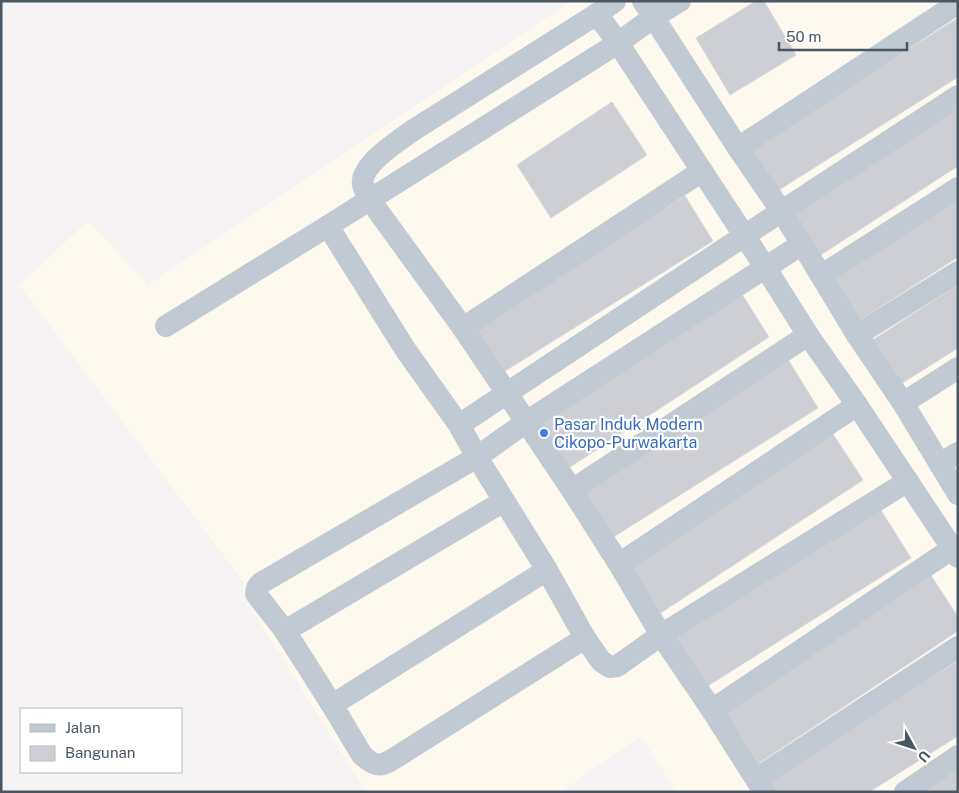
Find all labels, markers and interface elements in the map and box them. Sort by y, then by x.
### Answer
scale bar [779,20,906,52]
text: 50 m [786,28,821,45]
place label: Pasar Induk Modern Cikopo-Purwakarta [554,415,703,452]
marker: Pasar Induk Modern Cikopo-Purwakarta [538,427,550,439]
legend [20,708,182,773]
text: Jalan [65,719,101,736]
north arrow [889,723,939,773]
text: Bangunan [65,744,136,761]
text: U [915,747,933,765]

